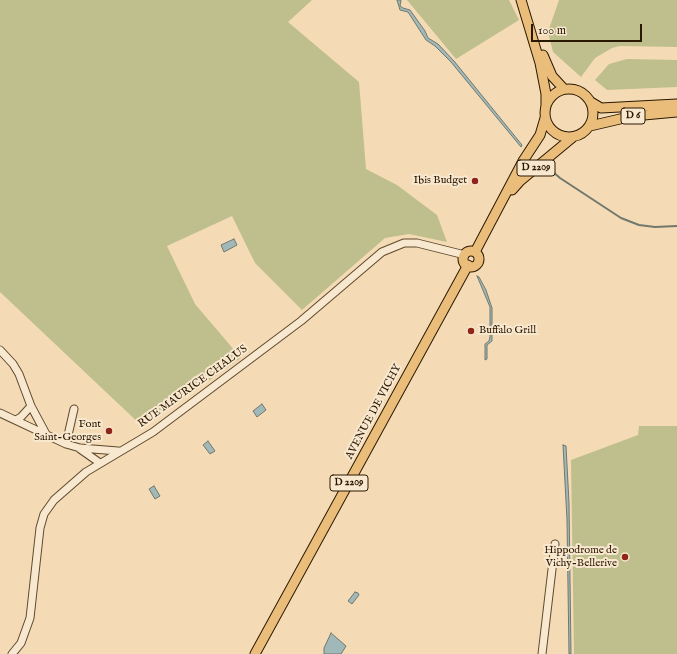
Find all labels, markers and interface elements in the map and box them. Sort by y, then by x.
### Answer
scale bar [533,16,644,42]
text: 100 m [538,23,566,38]
road number: D 6 [621,108,645,124]
road number: D 2209 [517,160,555,176]
place label: Ibis Budget [414,174,467,188]
marker: Ibis Budget [470,176,480,186]
place label: Buffalo Grill [479,324,536,338]
marker: Buffalo Grill [466,326,476,336]
street label: RUE MAURICE CHALUS [136,343,250,431]
street label: AVENUE DE VICHY [343,362,405,462]
place label: Font Saint-Georges [34,418,101,444]
marker: Font Saint-Georges [104,426,114,436]
road number: D 2209 [330,475,368,491]
place label: Hippodrome de Vichy-Bellerive [544,544,617,570]
marker: Hippodrome de Vichy-Bellerive [620,552,630,562]

